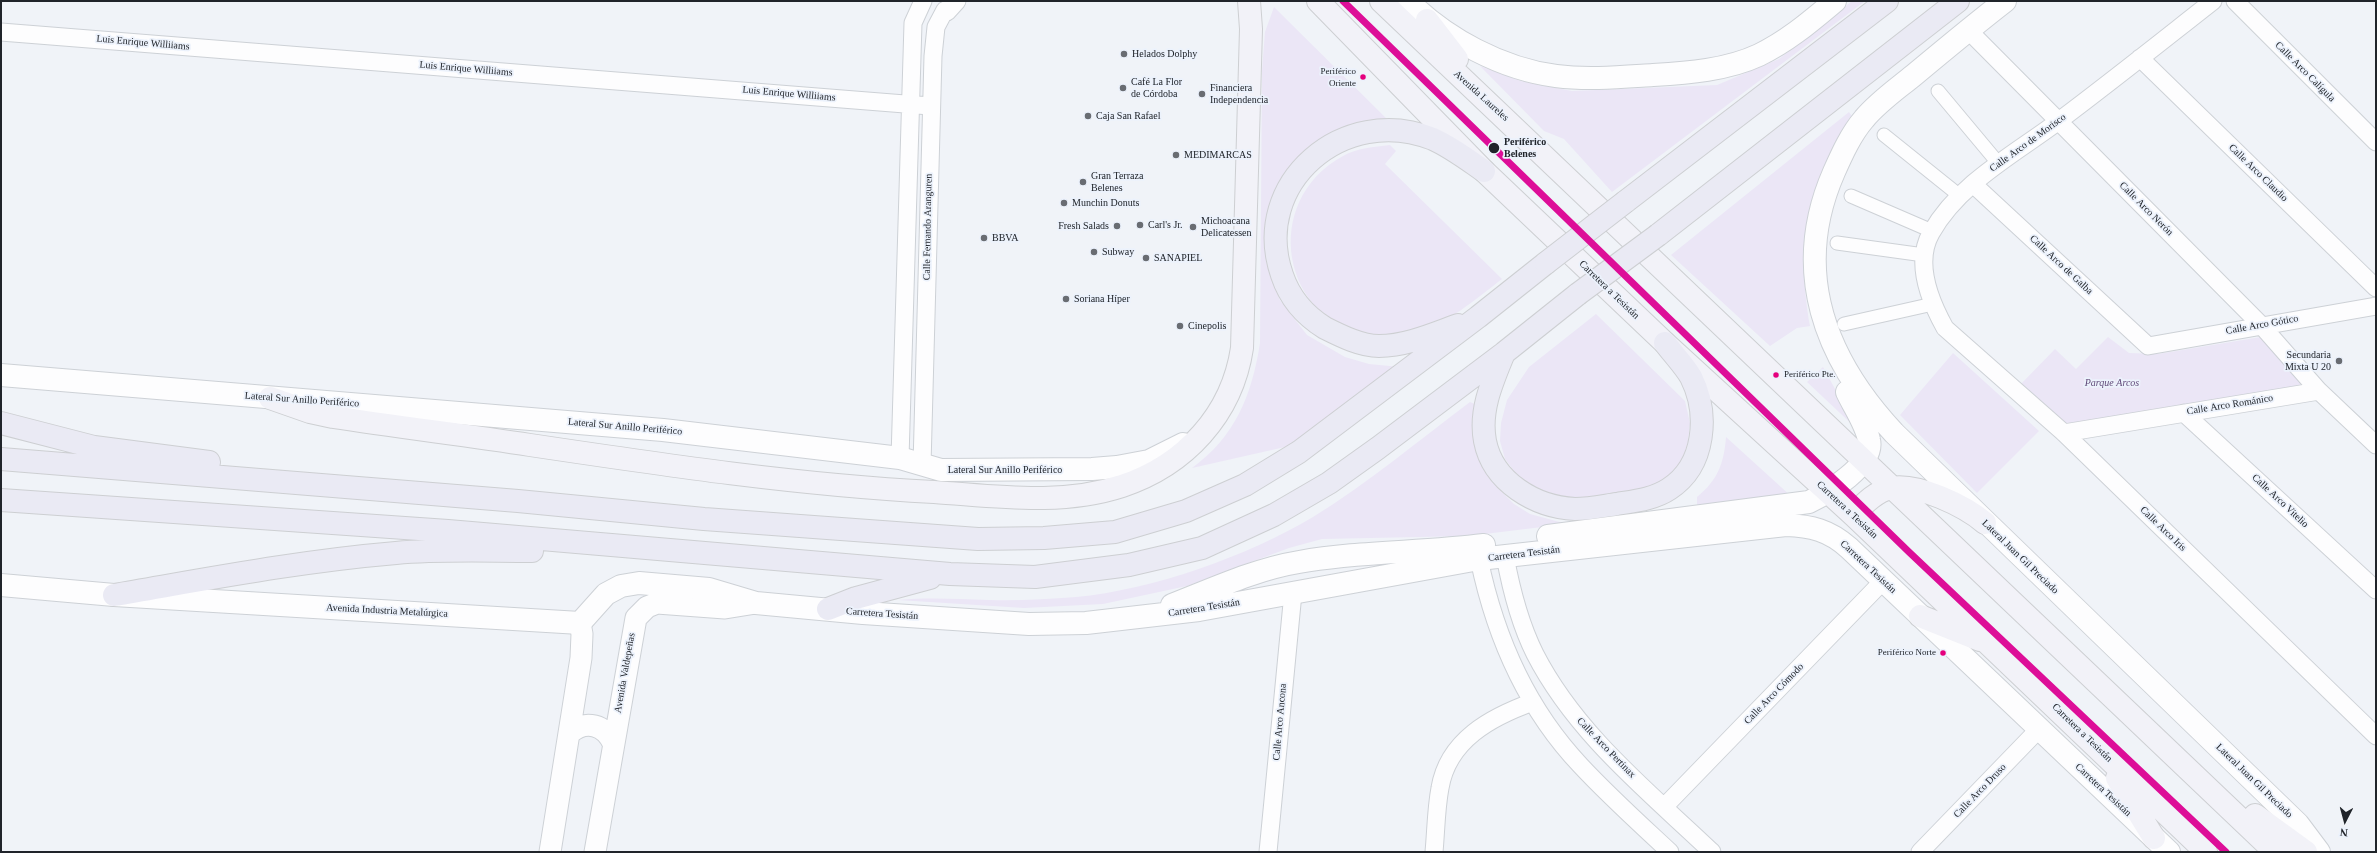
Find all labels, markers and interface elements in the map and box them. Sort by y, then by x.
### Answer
street label: Luis Enrique Williiams [96,33,190,53]
street label: Calle Arco Calígula [2272,39,2338,105]
place label: Helados Dolphy [1132,48,1197,60]
marker: Helados Dolphy [1119,49,1129,59]
street label: Luis Enrique Williiams [419,59,513,79]
place label: Periférico Oriente [1321,67,1356,88]
street label: Avenida Laureles [1451,68,1511,124]
marker: Periférico Oriente [1358,72,1368,82]
place label: Café La Flor de Córdoba [1131,76,1182,100]
place label: Financiera Independencia [1210,82,1268,106]
marker: Café La Flor de Córdoba [1118,83,1128,93]
street label: Luis Enrique Williiams [742,84,836,104]
marker: Financiera Independencia [1197,89,1207,99]
place label: Caja San Rafael [1096,110,1160,122]
marker: Caja San Rafael [1083,111,1093,121]
street label: Calle Arco de Morisco [1988,111,2068,175]
place label: Periférico Belenes [1504,136,1546,160]
marker: Periférico Belenes [1487,141,1501,155]
street label: Calle Arco Claudio [2226,142,2290,204]
place label: MEDIMARCAS [1184,149,1252,161]
marker: MEDIMARCAS [1171,150,1181,160]
place label: Gran Terraza Belenes [1091,170,1143,194]
street label: Calle Fernando Aranguren [921,174,935,280]
marker: Gran Terraza Belenes [1078,177,1088,187]
street label: Calle Arco Nerón [2117,180,2175,238]
place label: Munchin Donuts [1072,197,1140,209]
marker: Munchin Donuts [1059,198,1069,208]
place label: Michoacana Delicatessen [1201,215,1252,238]
place label: Carl's Jr. [1148,219,1183,231]
place label: Fresh Salads [1058,220,1109,232]
marker: Carl's Jr. [1135,220,1145,230]
marker: Fresh Salads [1112,221,1122,231]
marker: Michoacana Delicatessen [1188,222,1198,232]
place label: BBVA [992,232,1018,244]
marker: BBVA [979,233,989,243]
street label: Calle Arco de Galba [2027,233,2095,297]
place label: Subway [1102,246,1134,258]
marker: Subway [1089,247,1099,257]
place label: SANAPIEL [1154,252,1202,264]
marker: SANAPIEL [1141,253,1151,263]
street label: Carretera a Tesistán [1576,258,1642,322]
place label: Soriana Híper [1074,293,1130,305]
marker: Soriana Híper [1061,294,1071,304]
street label: Calle Arco Gótico [2225,313,2299,337]
place label: Cinepolis [1188,320,1226,332]
marker: Cinepolis [1175,321,1185,331]
place label: Secundaria Mixta U 20 [2285,349,2331,372]
marker: Secundaria Mixta U 20 [2334,356,2344,366]
marker: Periférico Pte. [1771,370,1781,380]
place label: Periférico Pte. [1784,370,1835,380]
park label: Parque Arcos [2085,377,2139,389]
street label: Lateral Sur Anillo Periférico [244,390,360,410]
street label: Calle Arco Románico [2186,392,2274,418]
street label: Lateral Sur Anillo Periférico [567,416,683,438]
street label: Lateral Sur Anillo Periférico [948,464,1062,476]
street label: Calle Arco Vitelio [2249,472,2311,530]
street label: Carretera a Tesistán [1814,479,1880,541]
street label: Calle Arco Iris [2137,504,2189,554]
street label: Lateral Juan Gil Preciado [1979,517,2061,597]
street label: Carretera Tesistán [1837,538,1899,596]
street label: Carretera Tesistán [1487,544,1561,564]
street label: Carretera Tesistán [1167,596,1241,620]
street label: Avenida Industria Metalúrgica [326,602,448,620]
street label: Carretera Tesistán [846,605,918,623]
street label: Avenida Valdepeñas [612,632,638,714]
place label: Periférico Norte [1878,648,1936,658]
marker: Periférico Norte [1938,648,1948,658]
street label: Calle Arco Cómodo [1742,661,1806,727]
street label: Calle Arco Ancona [1271,683,1289,761]
street label: Carretera a Tesistán [2049,701,2115,765]
street label: Calle Arco Pertinax [1574,715,1638,781]
street label: Lateral Juan Gil Preciado [2213,741,2295,821]
street label: Calle Arco Druso [1951,761,2009,821]
street label: Carretera Tesistán [2072,761,2134,819]
north arrow [2325,801,2365,841]
text: N [2339,827,2348,839]

